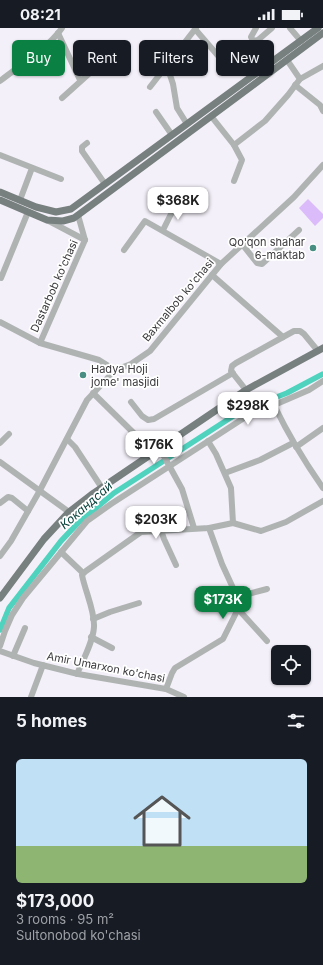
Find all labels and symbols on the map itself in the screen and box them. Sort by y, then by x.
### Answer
pin: $368K [150,187,206,221]
place label: Qo'qon shahar 6-maktab [229,235,305,262]
street label: Dastarbob ko'chasi [27,237,81,335]
marker: Qo'qon shahar 6-maktab [308,243,318,253]
street label: Baxmalbob ko'chasi [139,256,217,344]
place label: Hadya Hoji jome' masjidi [90,362,159,389]
marker: Hadya Hoji jome' masjidi [78,370,88,380]
pin: $298K [220,392,276,426]
pin: $176K [126,431,182,465]
water label: Кокандсай [57,478,115,532]
pin: $203K [128,506,184,540]
pin: $173K [195,586,251,620]
street label: Amir Umarxon ko'chasi [46,649,166,685]

